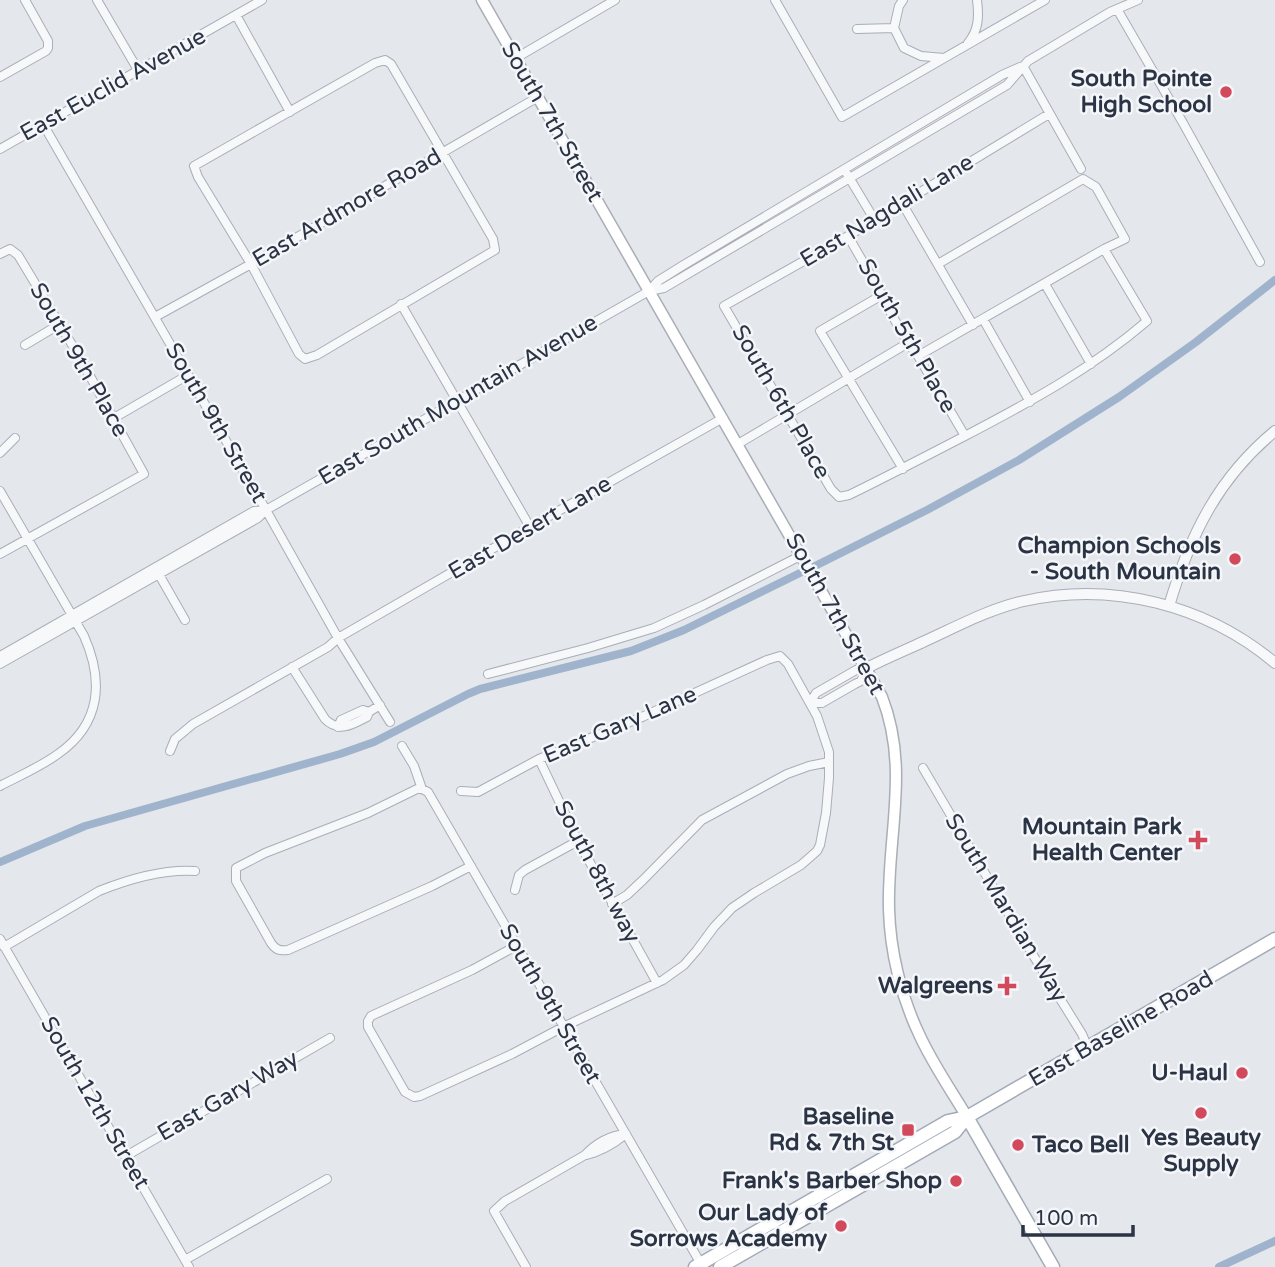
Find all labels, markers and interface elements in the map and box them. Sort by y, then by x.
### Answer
street label: East Euclid Avenue [15,22,211,148]
street label: South 7th Street [495,37,609,207]
place label: South Pointe High School [1071,65,1212,119]
marker: South Pointe High School [1218,84,1234,100]
street label: East Ardmore Road [248,142,446,274]
street label: East Nagdali Lane [795,148,979,274]
street label: South 5th Place [852,254,962,418]
street label: South 9th Place [24,278,134,442]
street label: East South Mountain Avenue [314,309,602,491]
street label: South 6th Place [726,320,836,484]
street label: South 9th Street [159,338,273,508]
street label: East Desert Lane [443,470,617,586]
street label: South 7th Street [779,529,891,700]
place label: Champion Schools - South Mountain [1018,532,1221,586]
marker: Champion Schools - South Mountain [1227,551,1243,567]
street label: East Gary Lane [539,680,701,770]
street label: South 8th way [548,796,646,948]
street label: South Mardian Way [939,809,1073,1007]
place label: Mountain Park Health Center [1022,813,1183,867]
marker: Mountain Park Health Center [1188,830,1208,850]
street label: South 9th Street [493,919,607,1089]
street label: East Baseline Road [1024,965,1218,1093]
place label: Walgreens [878,972,993,1000]
marker: Walgreens [999,978,1015,994]
street label: South 12th Street [34,1012,156,1194]
street label: East Gary Way [153,1044,303,1148]
place label: U-Haul [1151,1059,1228,1087]
marker: U-Haul [1234,1065,1250,1081]
place label: Baseline Rd & 7th St [769,1103,894,1157]
marker: Yes Beauty Supply [1193,1105,1209,1121]
marker: Baseline Rd & 7th St [900,1122,916,1138]
place label: Yes Beauty Supply [1141,1124,1262,1178]
place label: Taco Bell [1031,1131,1130,1159]
marker: Taco Bell [1010,1137,1026,1153]
place label: Frank's Barber Shop [722,1167,942,1195]
marker: Frank's Barber Shop [948,1173,964,1189]
scale bar [1023,1194,1133,1238]
place label: Our Lady of Sorrows Academy [630,1199,828,1253]
text: 100 m [1034,1206,1098,1231]
marker: Our Lady of Sorrows Academy [833,1218,849,1234]

